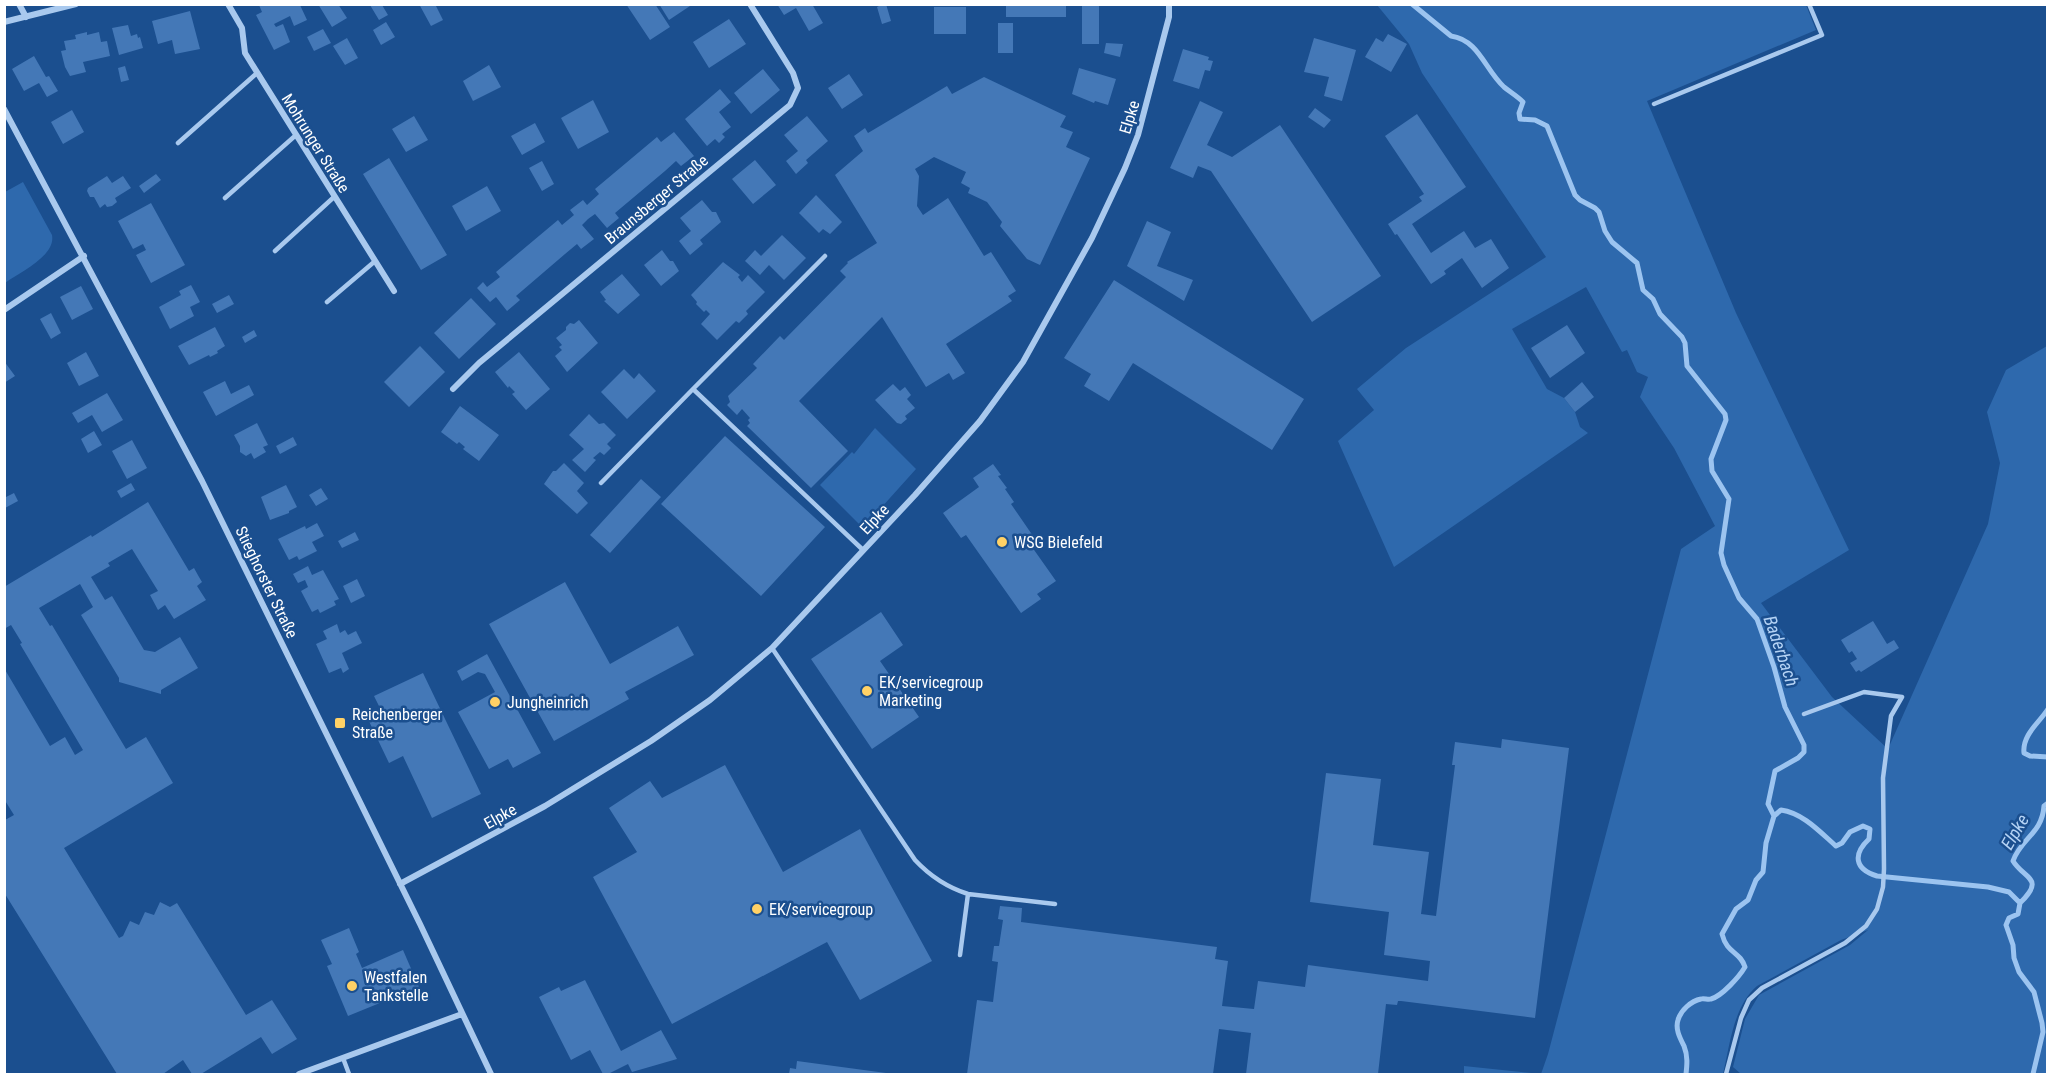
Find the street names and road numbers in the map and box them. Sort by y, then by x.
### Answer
street label: Mohrunger Straße [278,90,354,196]
street label: Elpke [1115,98,1144,136]
street label: Braunsberger Straße [601,151,712,248]
street label: Elpke [856,500,893,538]
street label: Stieghorster Straße [231,523,302,641]
street label: Elpke [481,800,520,833]

